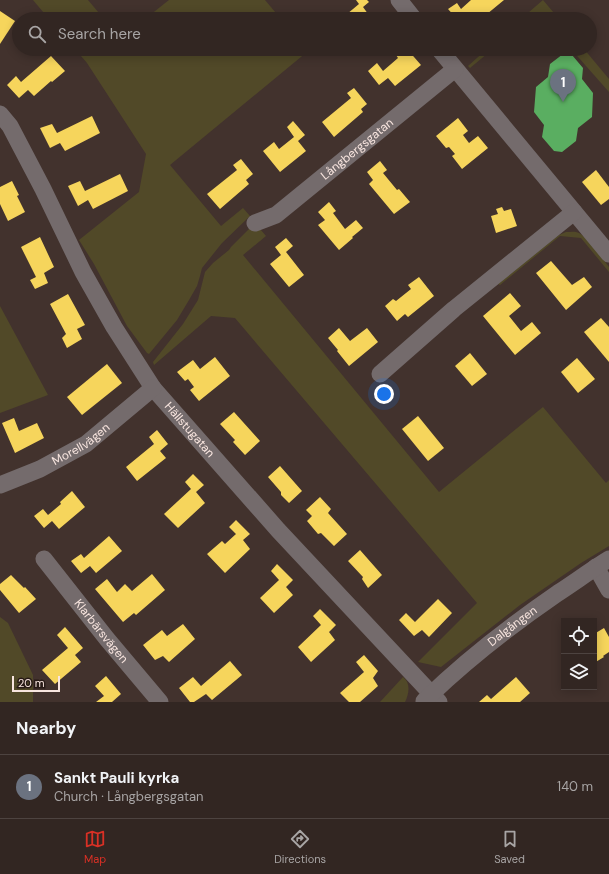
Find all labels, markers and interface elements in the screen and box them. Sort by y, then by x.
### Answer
search box [12,12,597,56]
icon: search [26,23,48,45]
text: Search here [58,24,141,44]
pin: 1 [550,69,576,102]
street label: Långbergsgatan [317,115,397,183]
your location [374,384,394,404]
street label: Hällstugatan [161,399,218,461]
street label: Morellvägen [49,419,113,469]
street label: Klarbärsvägen [71,596,132,666]
street label: Dalgången [484,602,540,650]
map controls [561,618,597,690]
button: locate [561,618,597,654]
button: layers [561,654,597,690]
scale bar [12,674,60,693]
text: 20 m [18,676,44,690]
text: Nearby [16,717,76,739]
text: Sankt Pauli kyrka [54,768,179,788]
text: 1 [27,778,31,795]
text: 140 m [557,778,593,795]
text: Church · Långbergsgatan [54,788,204,805]
tab: Map [84,828,106,866]
tab: Directions [274,828,326,866]
tab: Saved [494,828,525,866]

